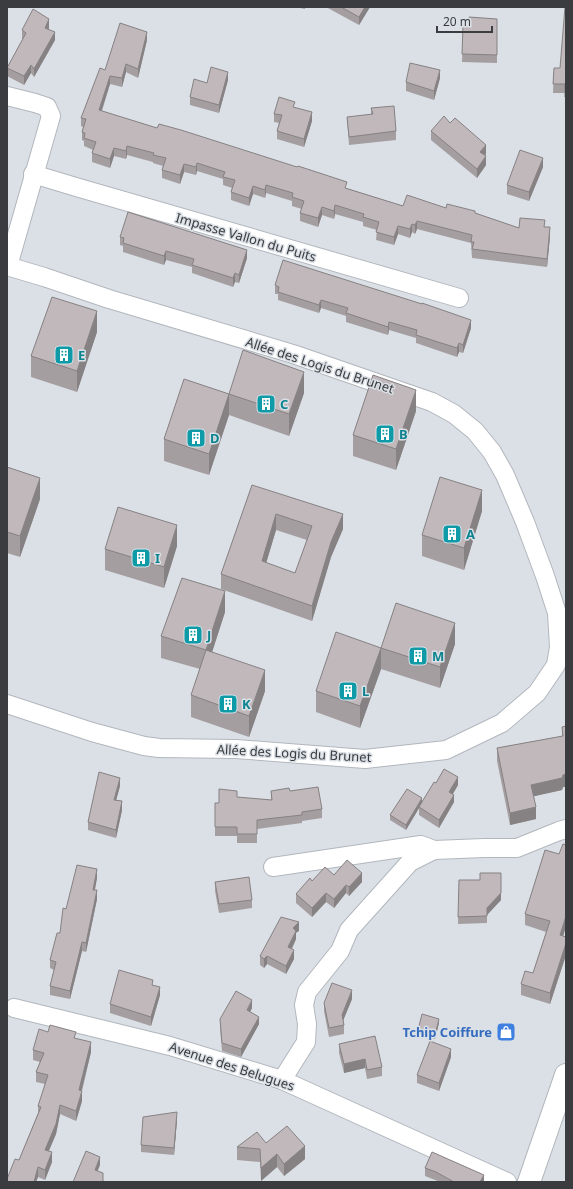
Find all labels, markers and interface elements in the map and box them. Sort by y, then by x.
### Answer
scale bar [437,8,492,34]
text: 20 m [443,13,471,30]
street label: Impasse Vallon du Puits [174,208,318,266]
street label: Allée des Logis du Brunet [244,332,397,398]
building icon: E [53,344,75,366]
place label: E [78,346,85,364]
building icon: C [255,393,277,415]
place label: C [280,395,288,413]
building icon: B [374,423,396,445]
place label: B [399,425,408,443]
building icon: D [185,427,207,449]
place label: D [210,429,220,447]
building icon: A [441,523,463,545]
place label: A [466,525,475,543]
building icon: I [130,547,152,569]
place label: I [155,549,160,567]
building icon: J [182,624,204,646]
place label: J [206,626,211,644]
building icon: M [407,645,429,667]
place label: M [432,647,444,665]
building icon: L [337,680,359,702]
place label: L [362,682,369,700]
building icon: K [217,693,239,715]
place label: K [242,695,251,713]
street label: Allée des Logis du Brunet [216,740,372,766]
shop icon: Tchip Coiffure [495,1021,517,1043]
place label: Tchip Coiffure [403,1023,492,1041]
street label: Avenue des Belugues [167,1037,297,1095]

